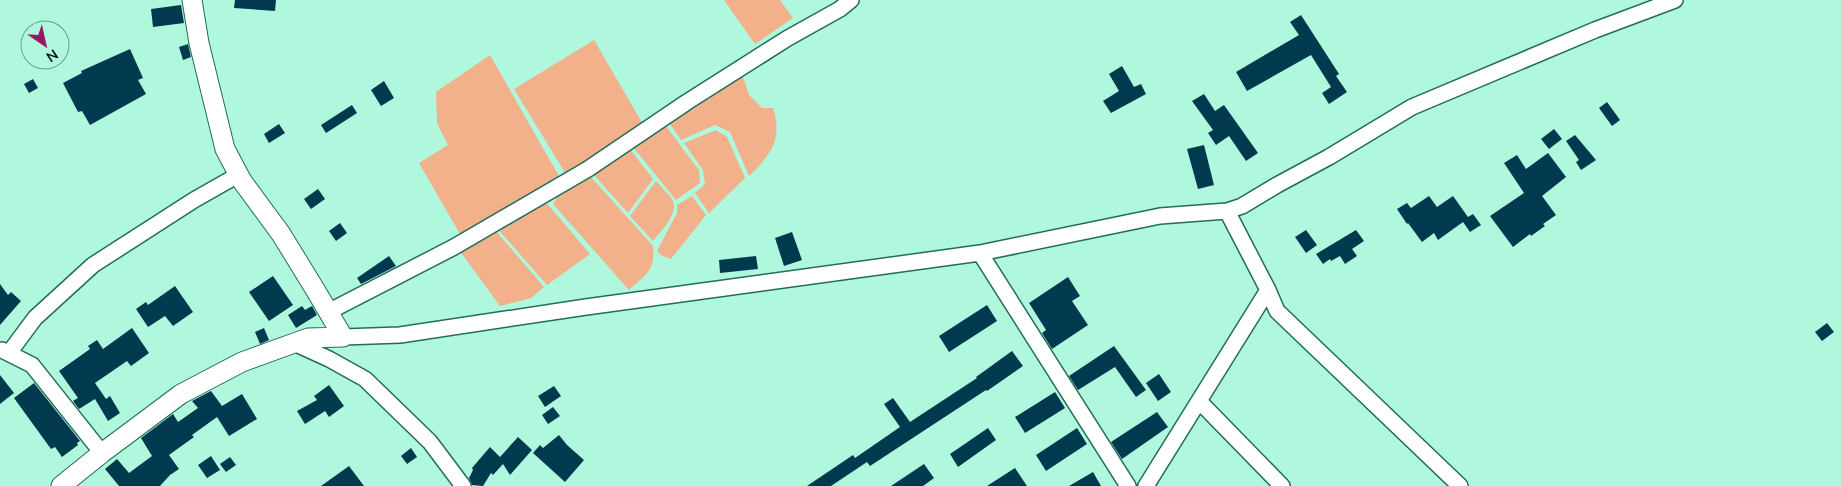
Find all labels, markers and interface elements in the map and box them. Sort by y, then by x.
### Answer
north arrow [20,20,70,70]
text: N [42,45,62,66]

